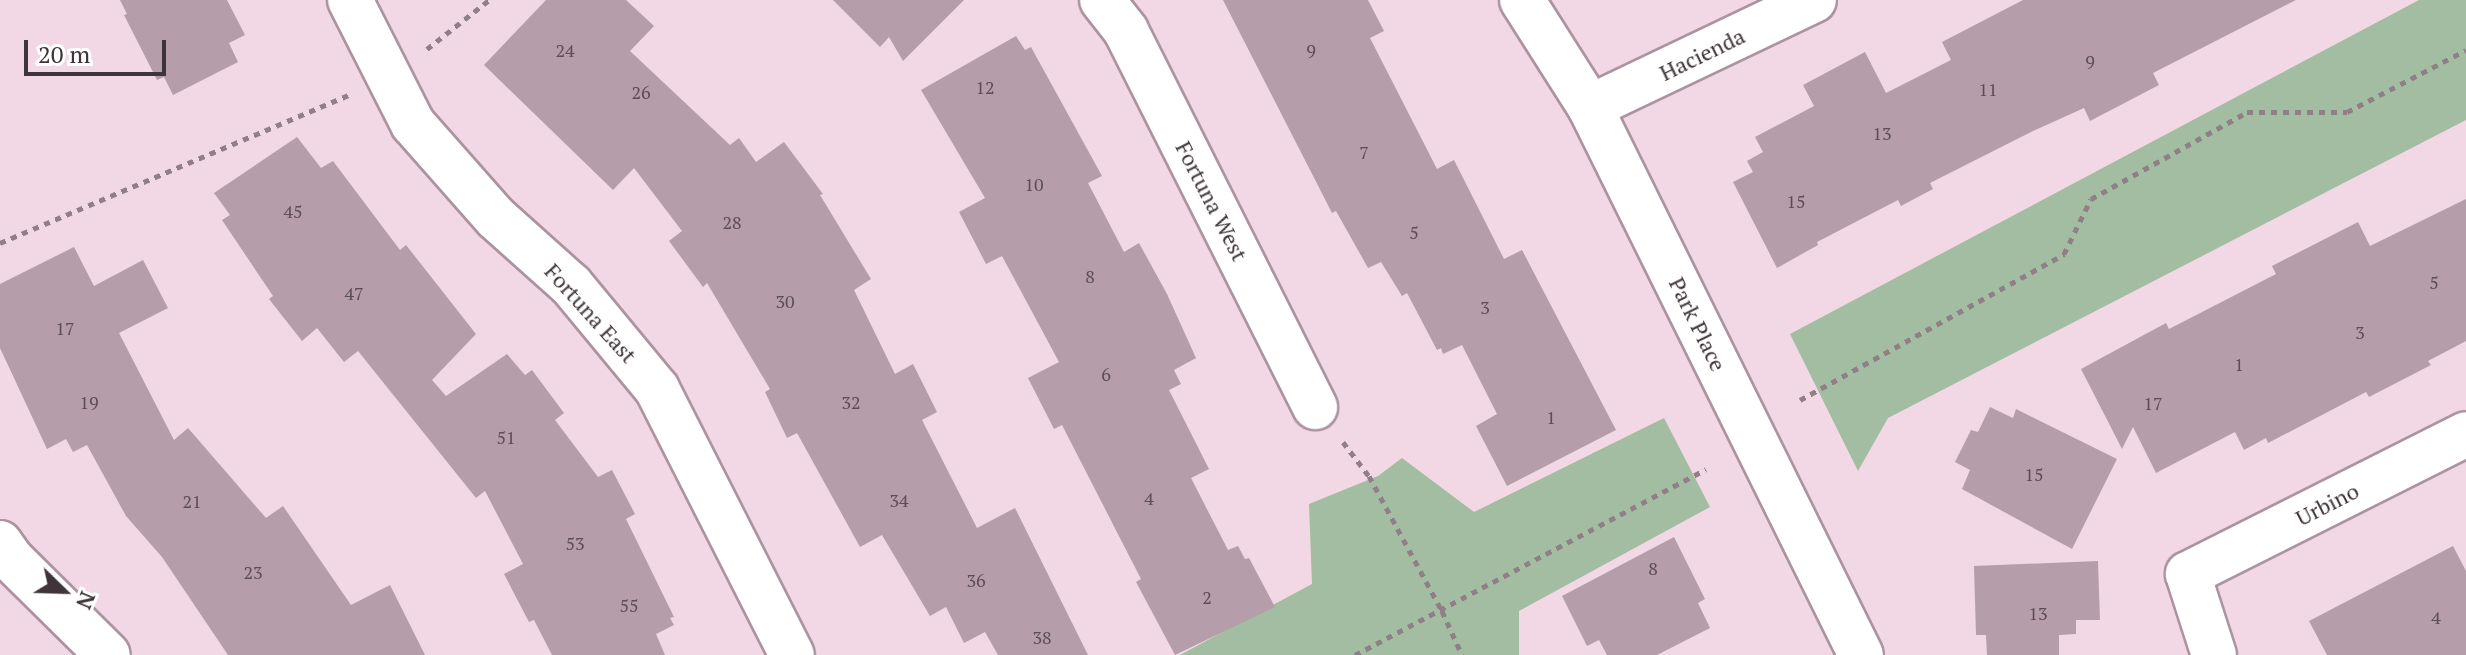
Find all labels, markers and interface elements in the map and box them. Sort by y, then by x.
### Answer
street label: Hacienda [1655,22,1749,86]
scale bar [28,24,170,74]
text: 20 m [38,38,90,70]
house number: 24 [555,39,575,61]
house number: 9 [1306,39,1316,61]
house number: 9 [2085,50,2095,72]
house number: 12 [975,76,995,98]
house number: 11 [1978,78,1998,100]
house number: 26 [631,81,651,103]
house number: 13 [1872,122,1892,144]
street label: Fortuna West [1171,137,1253,265]
house number: 7 [1359,141,1369,163]
house number: 10 [1024,173,1044,195]
house number: 15 [1786,190,1806,212]
house number: 45 [283,200,303,222]
house number: 28 [722,211,742,233]
house number: 5 [1409,221,1419,243]
street label: Fortuna East [540,258,642,368]
house number: 8 [1085,265,1095,287]
house number: 5 [2429,271,2439,293]
street label: Park Place [1664,273,1732,375]
house number: 47 [344,282,364,304]
house number: 30 [775,290,795,312]
house number: 3 [1480,296,1490,318]
house number: 17 [55,317,75,339]
house number: 3 [2355,321,2365,343]
house number: 1 [2234,353,2244,375]
house number: 6 [1101,363,1111,385]
house number: 19 [79,391,99,413]
house number: 32 [841,391,861,413]
house number: 17 [2143,392,2163,414]
house number: 1 [1546,406,1556,428]
house number: 51 [496,426,516,448]
house number: 15 [2024,463,2044,485]
street label: Urbino [2291,477,2363,531]
house number: 4 [1144,487,1154,509]
house number: 34 [889,489,909,511]
house number: 21 [182,490,202,512]
house number: 53 [565,532,585,554]
north arrow [24,551,104,631]
house number: 8 [1648,557,1658,579]
house number: 23 [243,561,263,583]
house number: 36 [966,569,986,591]
house number: 2 [1202,586,1212,608]
text: N [70,587,103,614]
house number: 55 [619,594,639,616]
house number: 13 [2028,602,2048,624]
house number: 4 [2431,606,2441,628]
house number: 38 [1032,626,1052,648]

